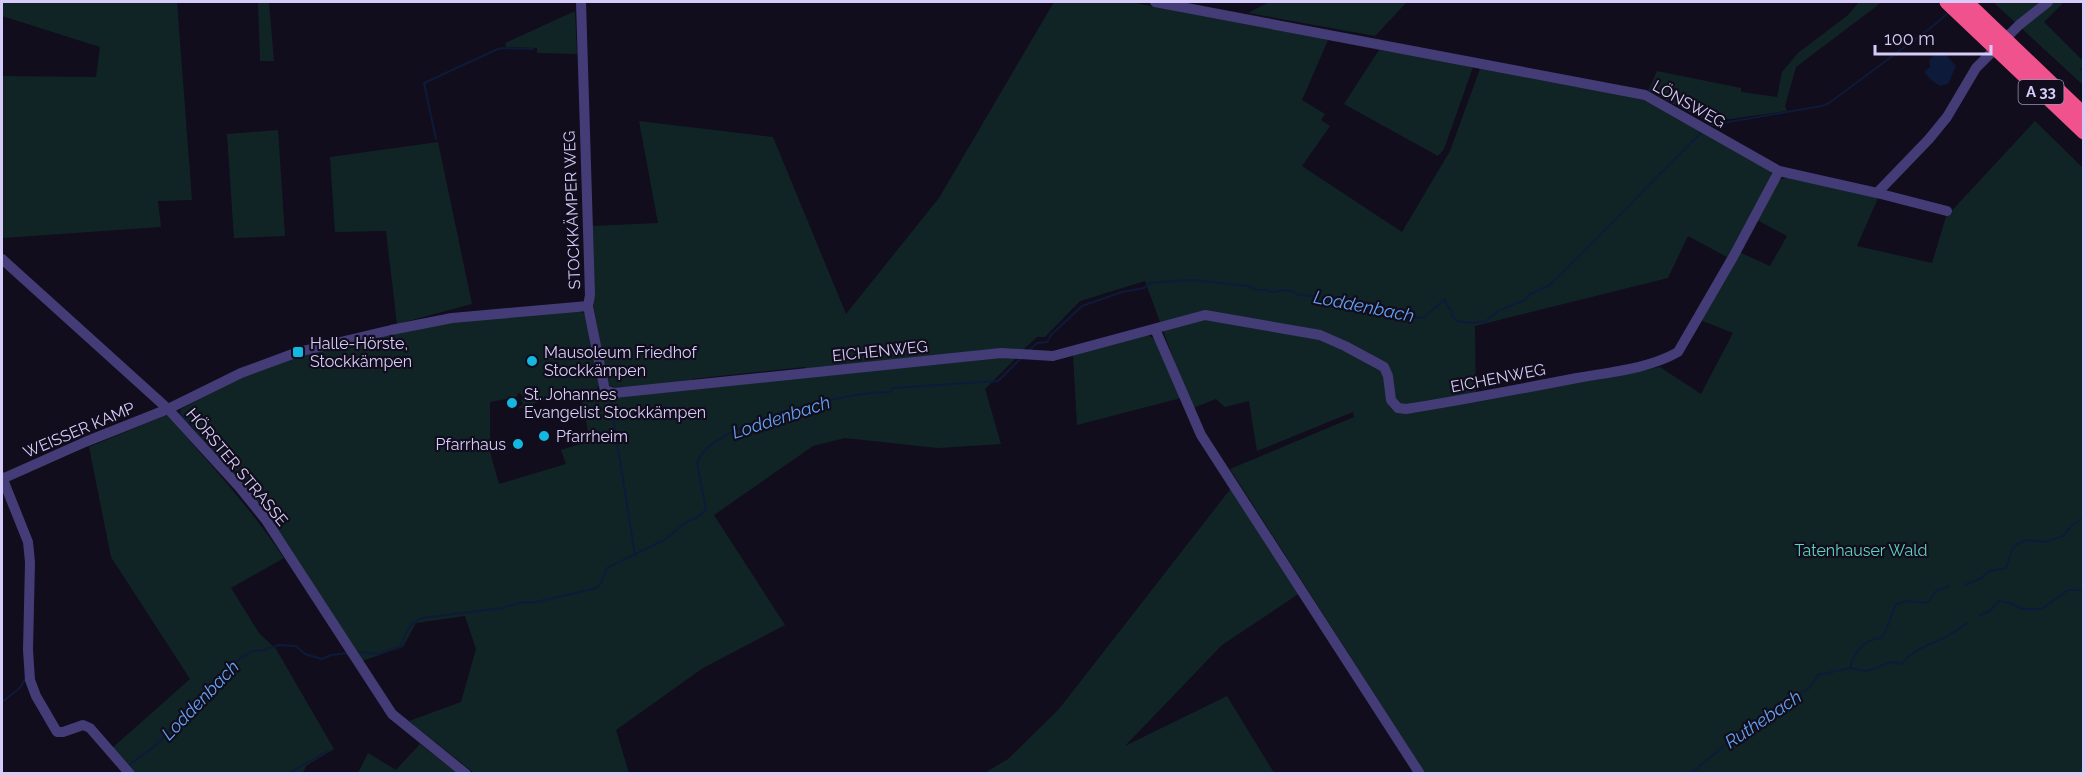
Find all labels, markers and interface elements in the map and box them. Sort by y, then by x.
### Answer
scale bar [1875,18,1990,56]
text: 100 m [1884,28,1935,49]
street label: LÖNSWEG [1649,75,1729,132]
road number: A 33 [2018,80,2064,104]
street label: STOCKKÄMPER WEG [559,130,584,290]
water label: Loddenbach [1312,286,1416,326]
place label: Halle-Hörste, Stockkämpen [310,334,412,371]
street label: EICHENWEG [831,337,929,365]
place label: Mausoleum Friedhof Stockkämpen [544,343,697,380]
marker: Halle-Hörste, Stockkämpen [291,345,305,359]
marker: Mausoleum Friedhof Stockkämpen [525,354,539,368]
street label: EICHENWEG [1449,359,1547,397]
place label: St. Johannes Evangelist Stockkämpen [524,385,706,422]
water label: Loddenbach [729,391,833,443]
marker: St. Johannes Evangelist Stockkämpen [505,396,519,410]
street label: WEISSER KAMP [20,398,138,462]
street label: HÖRSTER STRASSE [182,404,293,530]
place label: Pfarrheim [556,427,628,446]
marker: Pfarrheim [537,429,551,443]
place label: Pfarrhaus [436,435,506,454]
marker: Pfarrhaus [511,437,525,451]
park label: Tatenhauser Wald [1794,541,1928,560]
water label: Loddenbach [157,656,243,744]
water label: Ruthebach [1721,686,1805,752]

